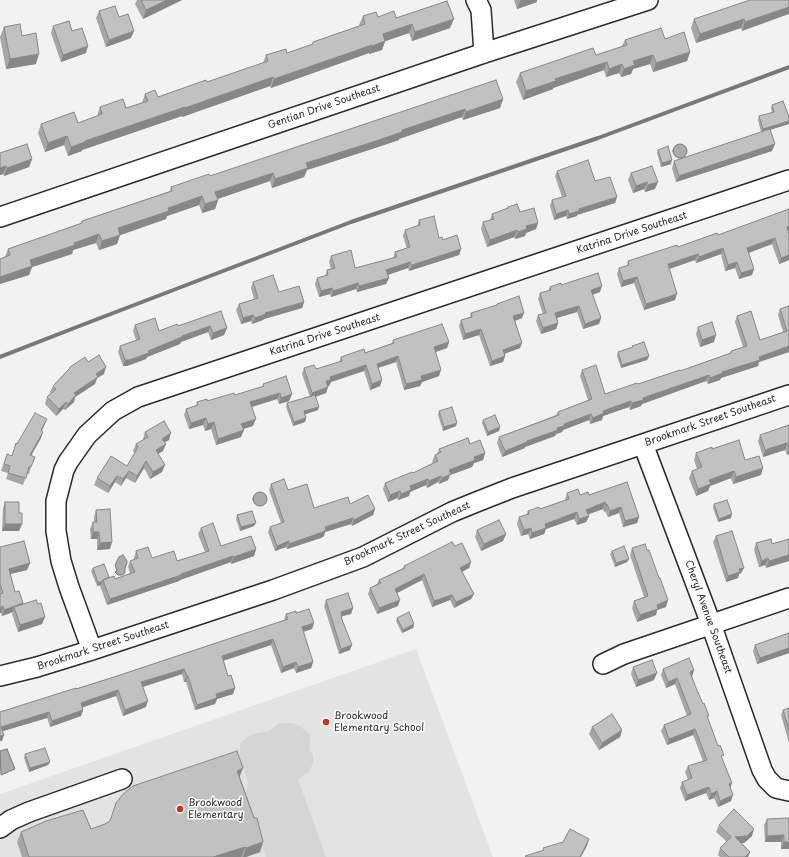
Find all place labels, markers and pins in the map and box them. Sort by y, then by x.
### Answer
place label: Brookwood Elementary School [334,710,424,734]
marker: Brookwood Elementary School [321,717,331,727]
place label: Brookwood Elementary [188,797,243,820]
marker: Brookwood Elementary [175,804,185,814]

